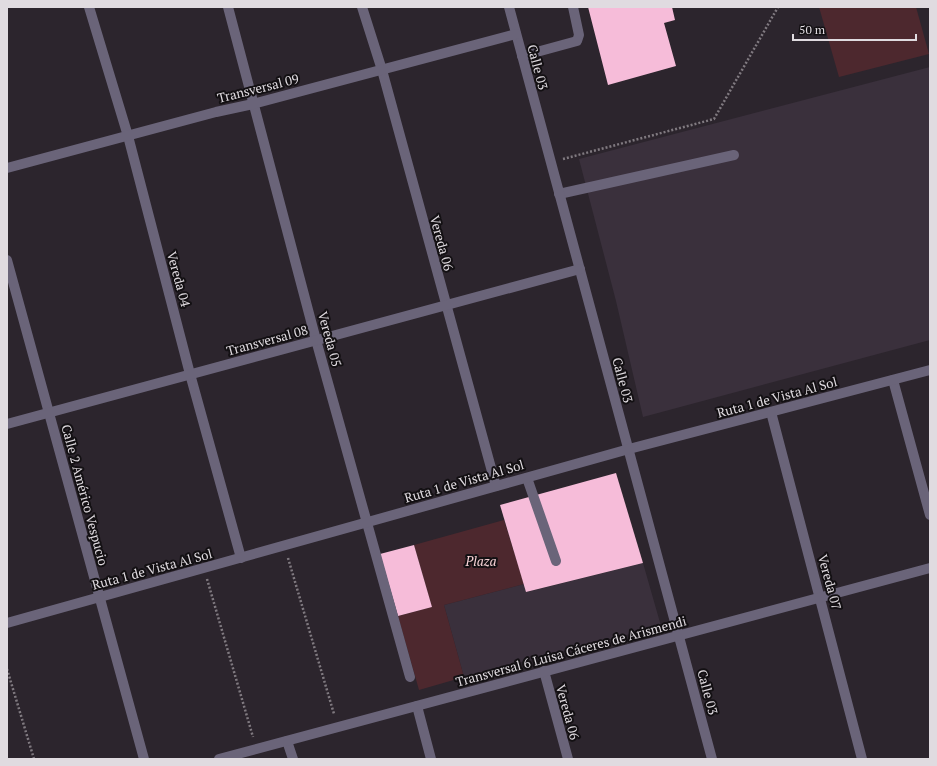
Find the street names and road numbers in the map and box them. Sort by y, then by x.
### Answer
street label: Calle 03 [523,42,553,92]
street label: Transversal 09 [215,69,301,107]
street label: Vereda 06 [426,213,458,273]
street label: Vereda 04 [163,249,195,309]
street label: Vereda 05 [314,309,346,369]
street label: Transversal 08 [224,320,310,360]
street label: Calle 03 [608,355,638,405]
street label: Ruta 1 de Vista Al Sol [715,372,839,422]
street label: Calle 2 Américo Vespucio [57,422,113,568]
street label: Ruta 1 de Vista Al Sol [402,455,526,507]
street label: Ruta 1 de Vista Al Sol [90,544,214,594]
street label: Vereda 07 [814,552,846,612]
street label: Transversal 6 Luisa Cáceres de Arismendi [454,611,688,690]
street label: Calle 03 [693,667,723,717]
street label: Vereda 06 [552,682,584,742]

